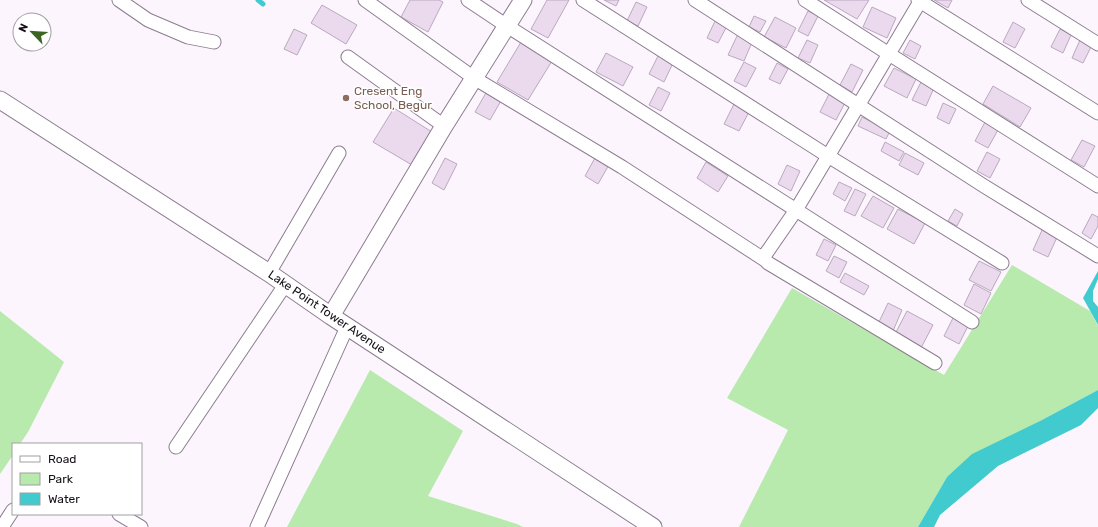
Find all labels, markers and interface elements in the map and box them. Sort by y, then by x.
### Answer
north arrow [12,12,52,52]
text: N [16,22,31,34]
place label: Cresent Eng School, Begur [354,84,432,112]
marker: Cresent Eng School, Begur [341,93,351,103]
street label: Lake Point Tower Avenue [266,267,389,357]
legend [12,443,142,515]
text: Road [48,452,76,466]
text: Park [48,472,74,486]
text: Water [48,492,80,506]

